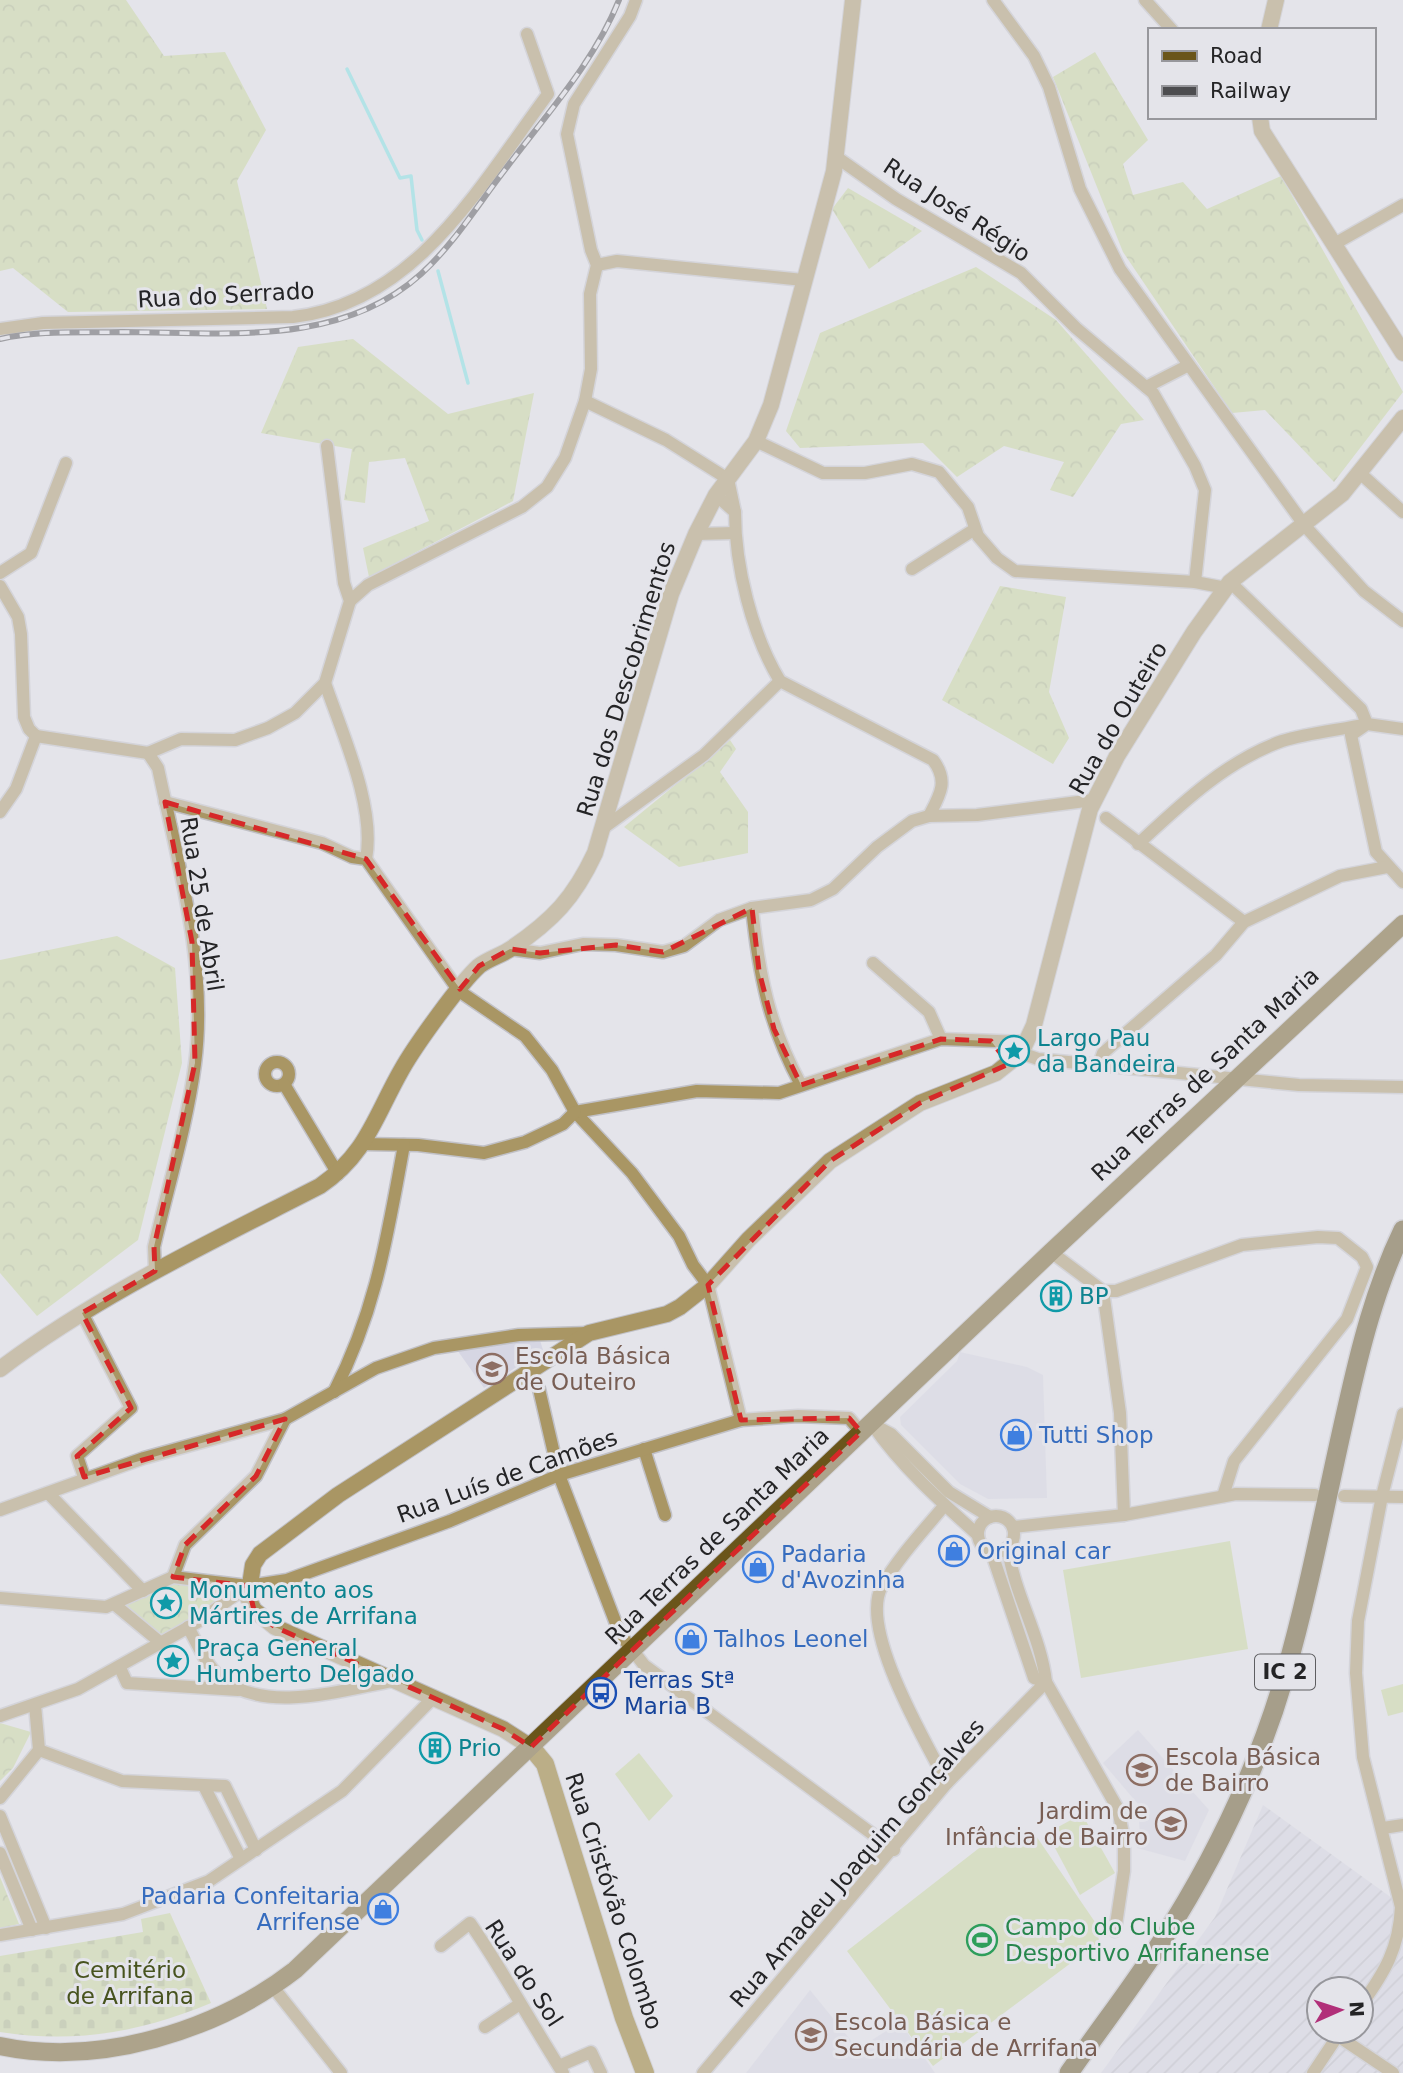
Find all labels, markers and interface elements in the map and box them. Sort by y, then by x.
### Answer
legend [1148,28,1375,119]
text: Road [1210,44,1263,68]
text: Railway [1210,79,1291,103]
street label: Rua José Régio [879,153,1035,267]
street label: Rua do Serrado [137,277,315,313]
street label: Rua dos Descobrimentos [572,538,680,820]
street label: Rua do Outeiro [1064,637,1172,799]
street label: Rua 25 de Abril [175,815,229,993]
street label: Rua Terras de Santa Maria [1086,962,1324,1186]
place label: Largo Pau da Bandeira [1037,1025,1176,1077]
place icon: Largo Pau da Bandeira [997,1034,1031,1068]
building icon: BP [1039,1279,1073,1313]
place label: BP [1079,1283,1109,1309]
place label: Escola Básica de Outeiro [515,1343,671,1395]
school or university icon: Escola Básica de Outeiro [475,1352,509,1386]
shop icon: Tutti Shop [999,1418,1033,1452]
street label: Rua Terras de Santa Maria [600,1422,834,1650]
place label: Tutti Shop [1038,1422,1154,1448]
street label: Rua Luís de Camões [393,1424,621,1528]
shop icon: Original car [937,1534,971,1568]
place label: Original car [977,1538,1111,1564]
place label: Padaria d'Avozinha [781,1541,906,1593]
shop icon: Padaria d'Avozinha [741,1550,775,1584]
place label: Monumento aos Mártires de Arrifana [189,1577,418,1629]
place icon: Monumento aos Mártires de Arrifana [149,1586,183,1620]
shop icon: Talhos Leonel [674,1622,708,1656]
place label: Talhos Leonel [713,1626,868,1652]
place label: Praça General Humberto Delgado [196,1635,415,1687]
place icon: Praça General Humberto Delgado [156,1644,190,1678]
road number: IC 2 [1255,1654,1315,1690]
place label: Terras Stª Maria B [623,1667,735,1719]
bus stop icon: Terras Stª Maria B [584,1676,618,1710]
street label: Rua Amadeu Joaquim Gonçalves [725,1714,989,2012]
building icon: Prio [418,1731,452,1765]
place label: Prio [458,1735,501,1761]
place label: Escola Básica de Bairro [1165,1744,1321,1796]
school or university icon: Escola Básica de Bairro [1125,1753,1159,1787]
street label: Rua Cristóvão Colombo [560,1769,668,2033]
place label: Jardim de Infância de Bairro [945,1798,1148,1850]
school or university icon: Jardim de Infância de Bairro [1154,1807,1188,1841]
place label: Padaria Confeitaria Arrifense [141,1883,360,1935]
shop icon: Padaria Confeitaria Arrifense [366,1892,400,1926]
place label: Campo do Clube Desportivo Arrifanense [1005,1914,1270,1966]
street label: Rua do Sol [480,1915,568,2031]
sports icon: Campo do Clube Desportivo Arrifanense [965,1923,999,1957]
park label: Cemitério de Arrifana [66,1957,194,2009]
north arrow [1305,1975,1375,2045]
text: N [1346,2001,1368,2018]
place label: Escola Básica e Secundária de Arrifana [834,2009,1098,2061]
school or university icon: Escola Básica e Secundária de Arrifana [794,2018,828,2052]

